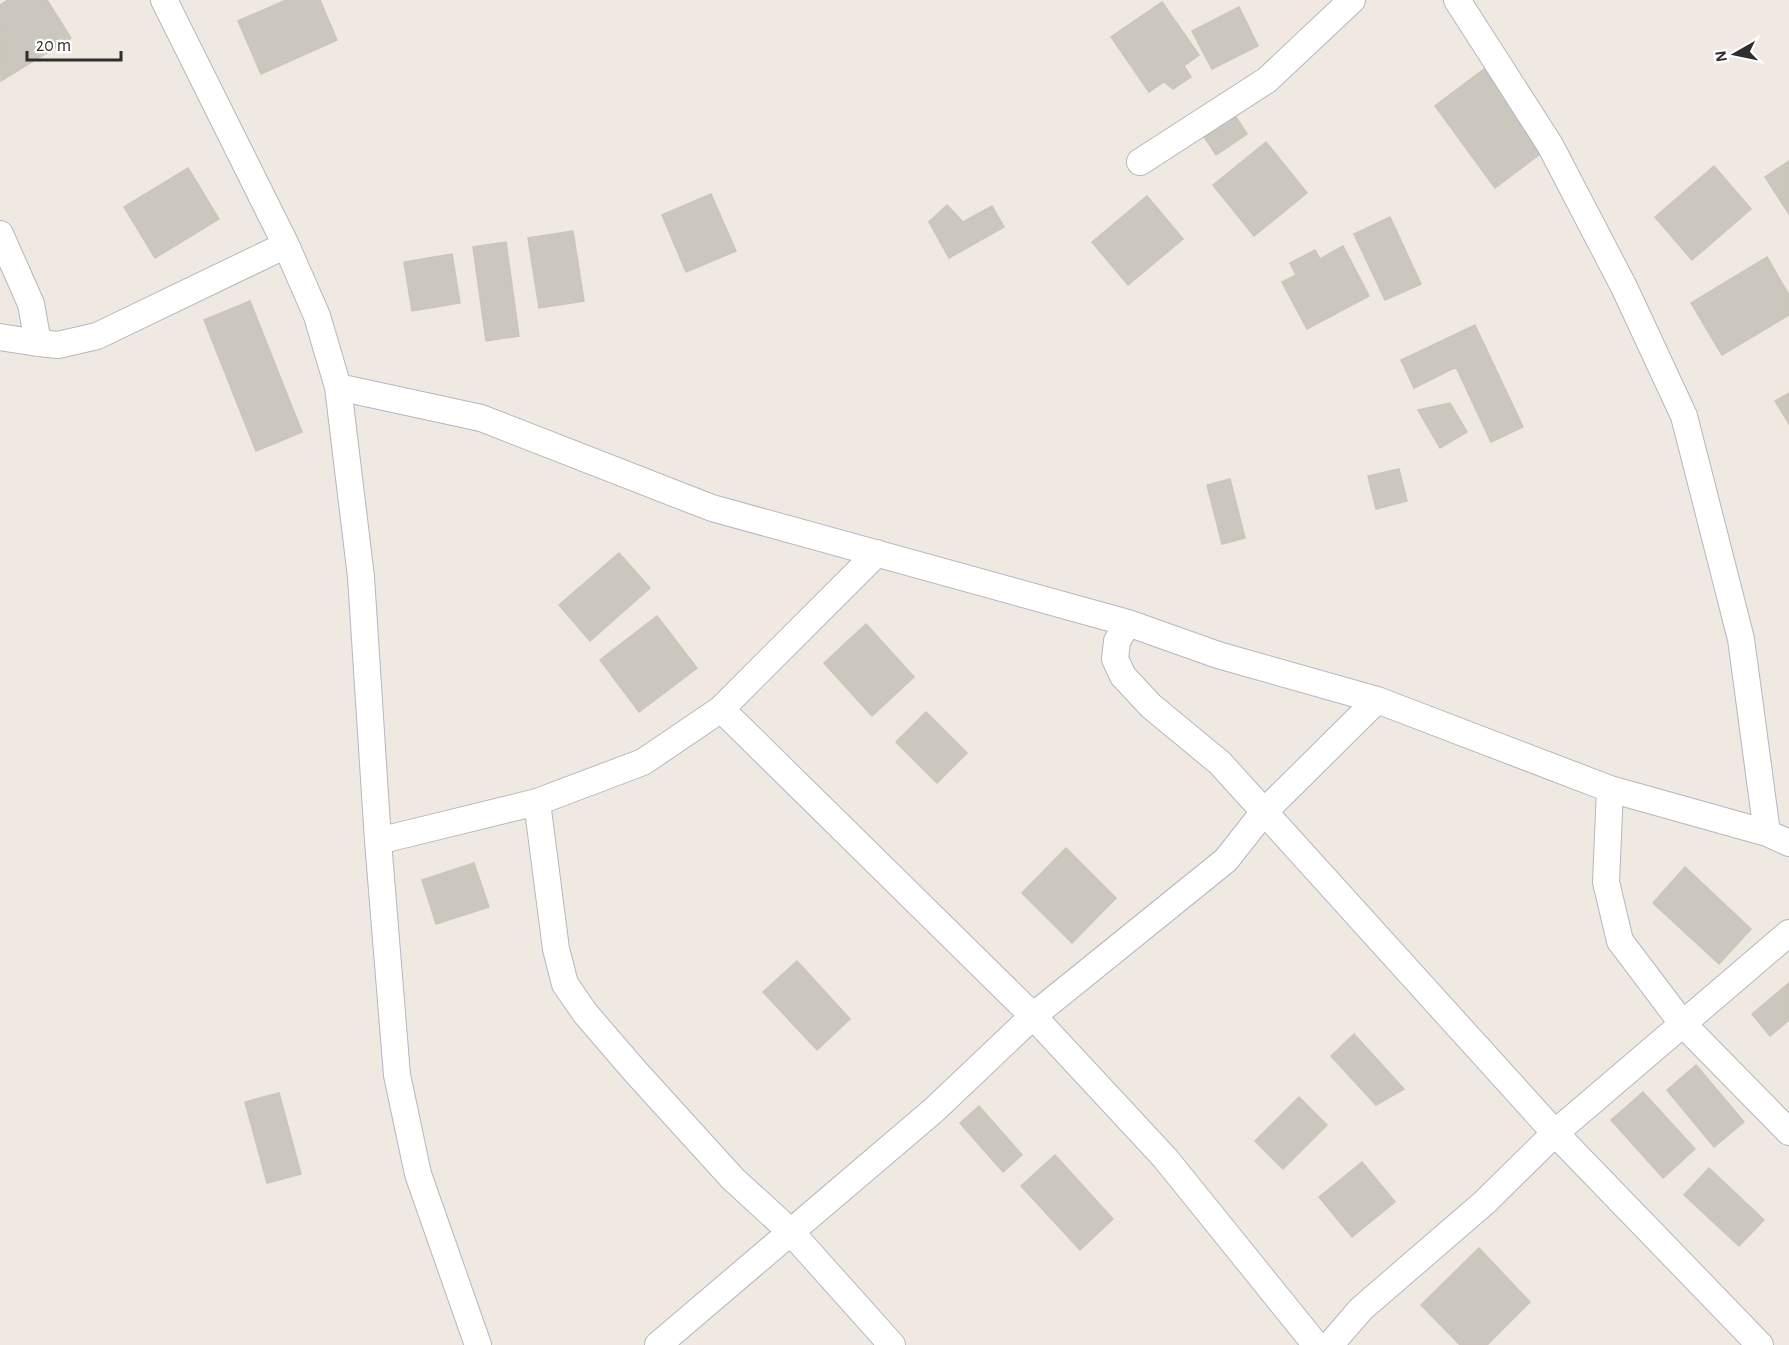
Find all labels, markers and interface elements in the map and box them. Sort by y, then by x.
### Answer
scale bar [27,24,122,62]
north arrow [1705,24,1765,84]
text: 20 m [36,37,71,55]
text: N [1712,49,1730,63]

